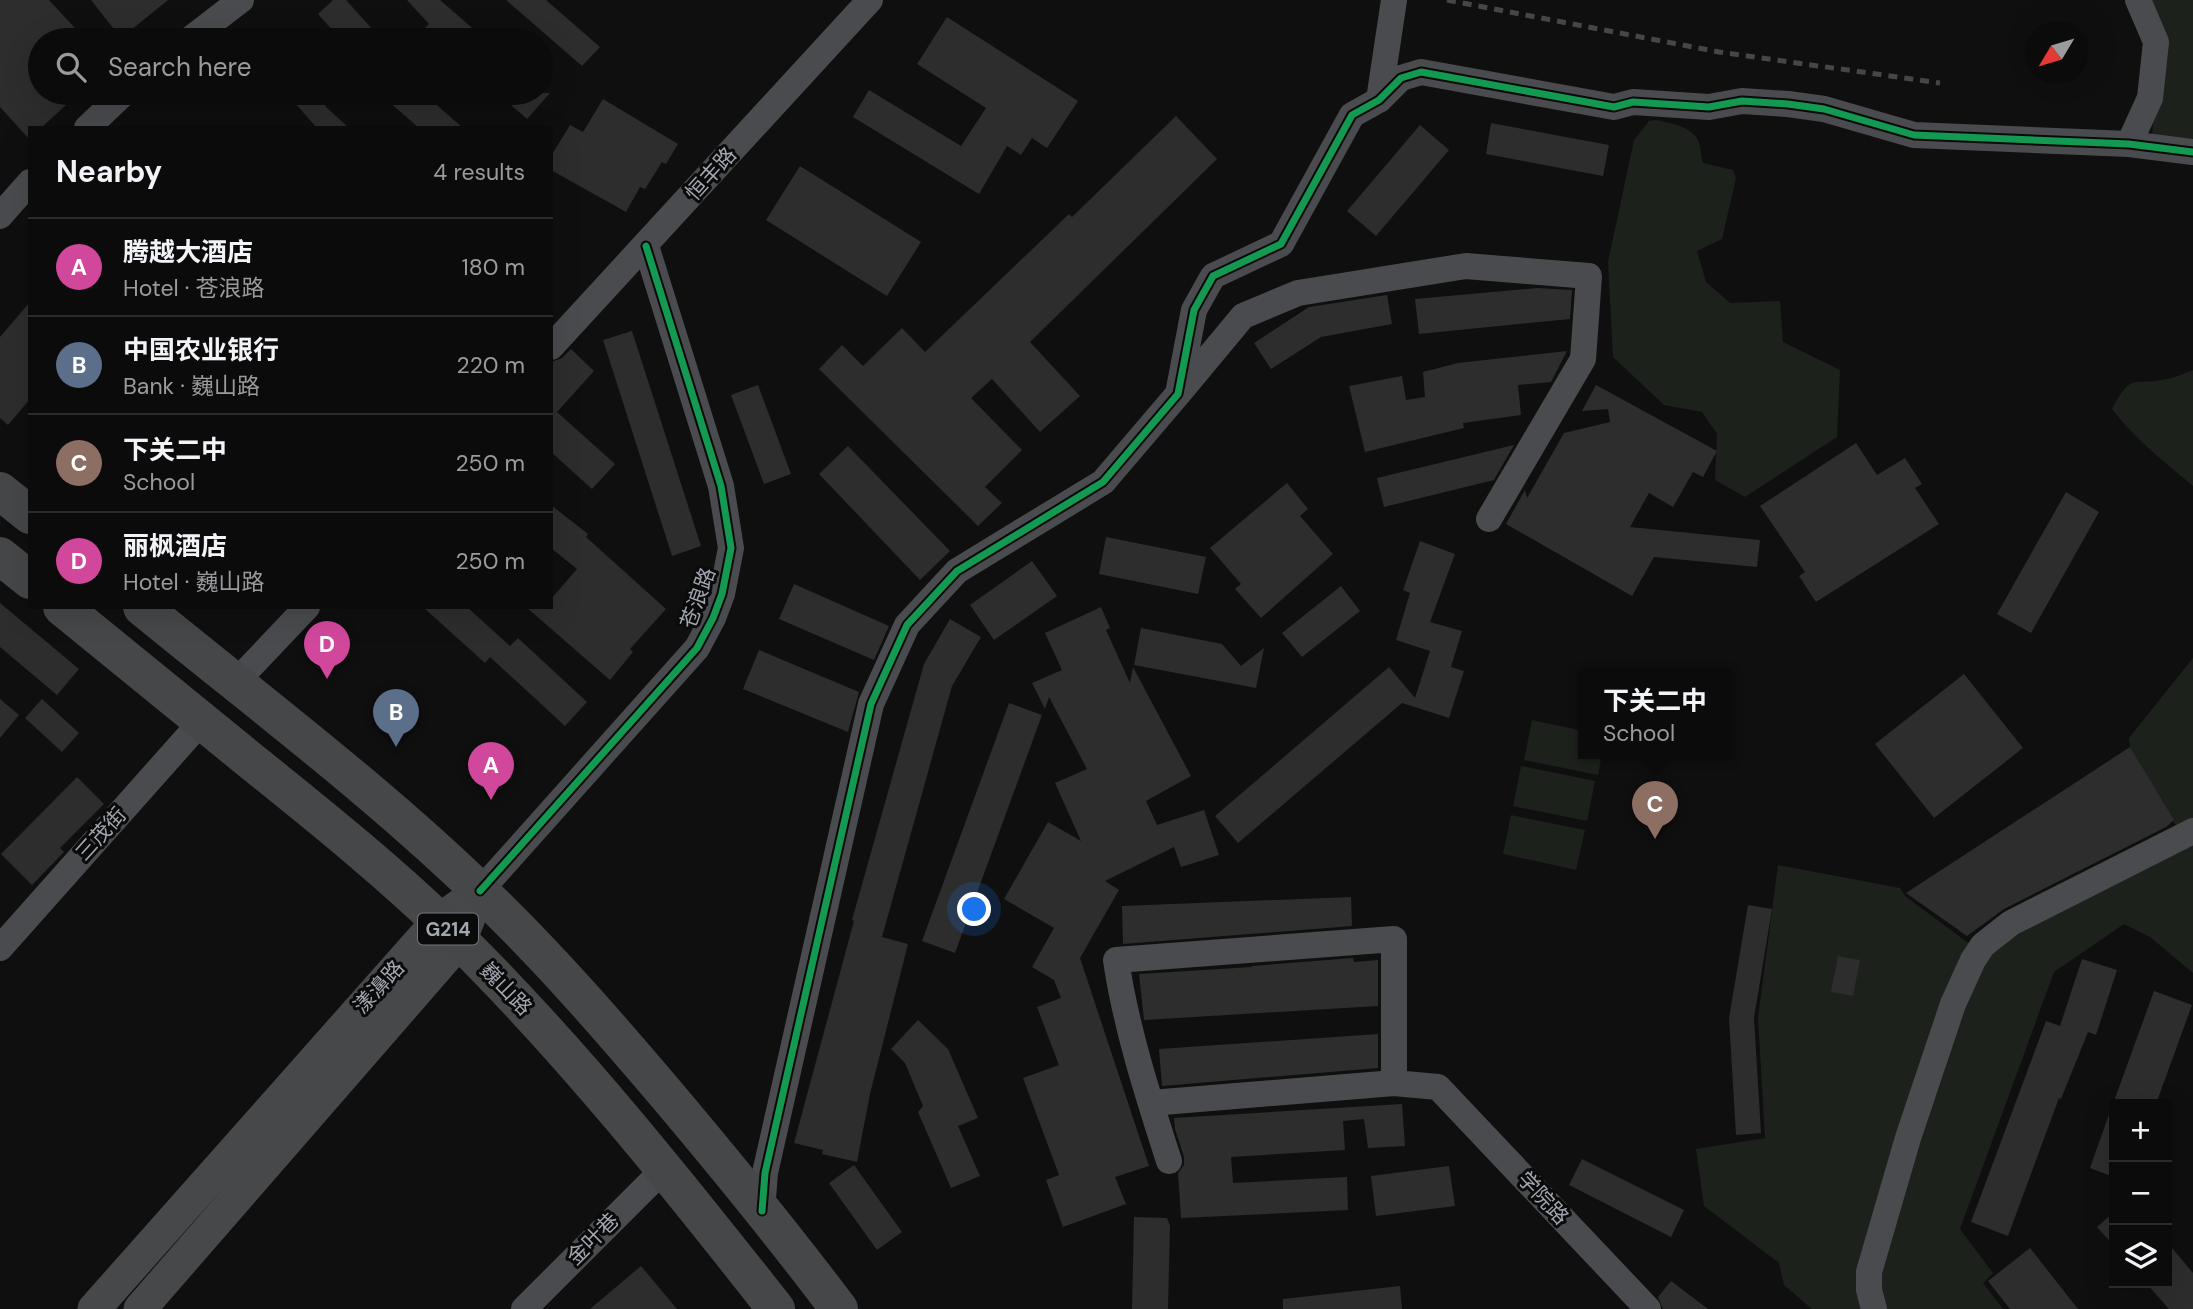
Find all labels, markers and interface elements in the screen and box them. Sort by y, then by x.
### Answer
north arrow [2025,21,2088,84]
search box [28,28,553,105]
icon: search [52,48,90,86]
text: Search here [108,50,251,84]
street label: 恒丰路 [680,141,742,207]
text: Nearby [56,152,162,191]
text: 4 results [433,157,525,187]
text: 腾越大酒店 [123,235,253,269]
text: A [71,252,87,282]
text: 180 m [461,252,525,282]
text: Hotel · 苍浪路 [123,273,265,303]
text: 中国农业银行 [123,333,279,367]
text: B [72,350,86,380]
text: 220 m [456,350,525,380]
text: Bank · 巍山路 [123,371,260,401]
text: 下关二中 [123,433,227,467]
text: C [71,448,87,478]
text: 250 m [455,448,525,478]
text: School [123,467,195,497]
text: 丽枫酒店 [123,529,227,563]
text: D [71,546,87,576]
text: 250 m [455,546,525,576]
street label: 苍浪路 [674,564,722,632]
text: Hotel · 巍山路 [123,567,265,597]
pin: D [304,621,350,679]
popup [1578,668,1732,759]
text: 下关二中 [1603,684,1707,718]
pin: B [373,689,419,747]
text: School [1603,718,1675,748]
pin: A [468,742,514,800]
pin: C [1632,781,1678,839]
street label: 三茂街 [70,801,132,867]
your location [957,892,991,926]
road number: G214 [418,914,478,945]
street label: 漾濞路 [348,954,410,1020]
street label: 巍山路 [474,957,538,1021]
map controls [2109,1099,2172,1288]
button: + [2109,1099,2172,1162]
button: − [2109,1162,2172,1225]
street label: 学院路 [1511,1165,1575,1231]
street label: 金叶巷 [561,1207,625,1271]
button: layers [2109,1225,2172,1288]

